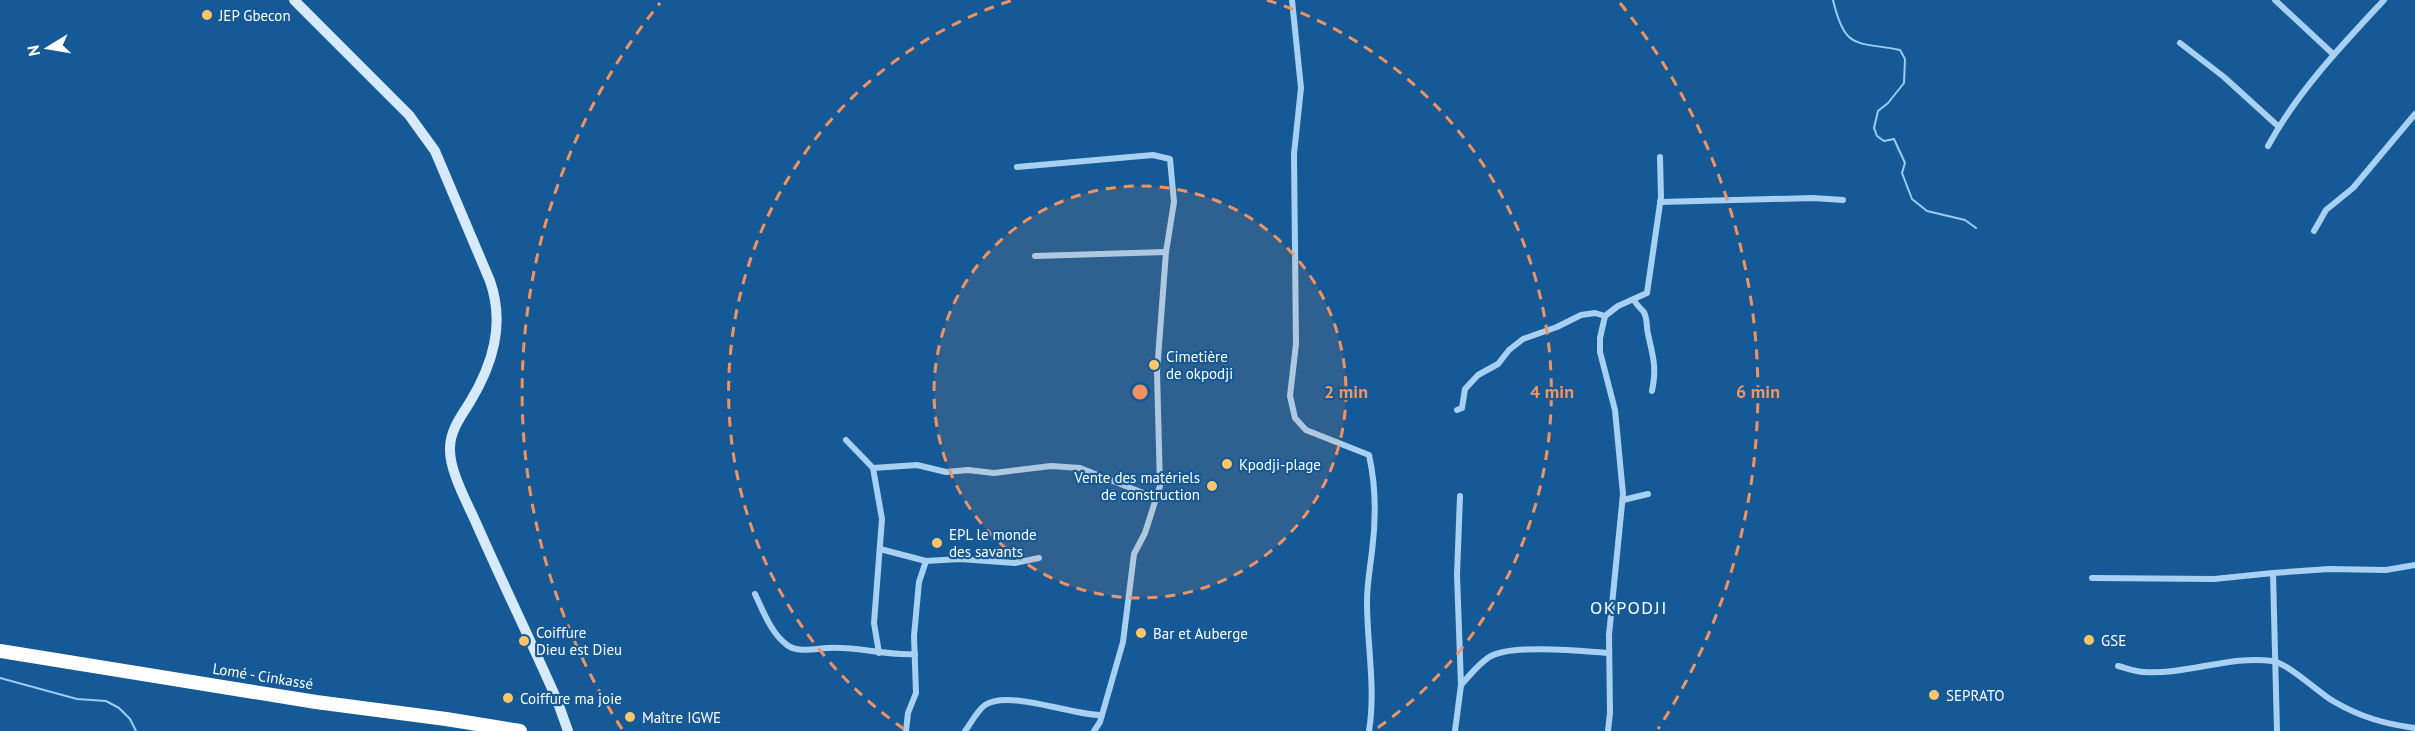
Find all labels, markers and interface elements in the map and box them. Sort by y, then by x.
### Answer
place label: JEP Gbecon [218,6,291,25]
marker: JEP Gbecon [200,8,214,22]
north arrow [18,18,78,78]
text: N [22,44,44,58]
place label: Cimetière de okpodji [1166,347,1233,383]
marker: Cimetière de okpodji [1147,358,1161,372]
text: 2 min [1324,380,1368,403]
text: 4 min [1530,380,1574,403]
text: 6 min [1736,380,1780,403]
centre of rings [1130,382,1150,402]
place label: Kpodji-plage [1239,455,1321,474]
marker: Kpodji-plage [1220,457,1234,471]
place label: Vente des matériels de construction [1073,468,1200,504]
marker: Vente des matériels de construction [1205,479,1219,493]
place label: EPL le monde des savants [949,525,1037,561]
marker: EPL le monde des savants [930,536,944,550]
district label: OKPODJI [1590,596,1668,619]
place label: Coiffure Dieu est Dieu [536,623,622,659]
place label: Bar et Auberge [1153,624,1248,643]
marker: Bar et Auberge [1134,626,1148,640]
place label: GSE [2101,631,2126,650]
marker: GSE [2082,633,2096,647]
marker: Coiffure Dieu est Dieu [517,634,531,648]
street label: Lomé - Cinkassé [211,659,315,693]
place label: SEPRATO [1946,686,2005,705]
marker: SEPRATO [1927,688,1941,702]
place label: Coiffure ma joie [520,689,622,708]
marker: Coiffure ma joie [501,691,515,705]
place label: Maître IGWE [642,708,721,727]
marker: Maître IGWE [623,710,637,724]

